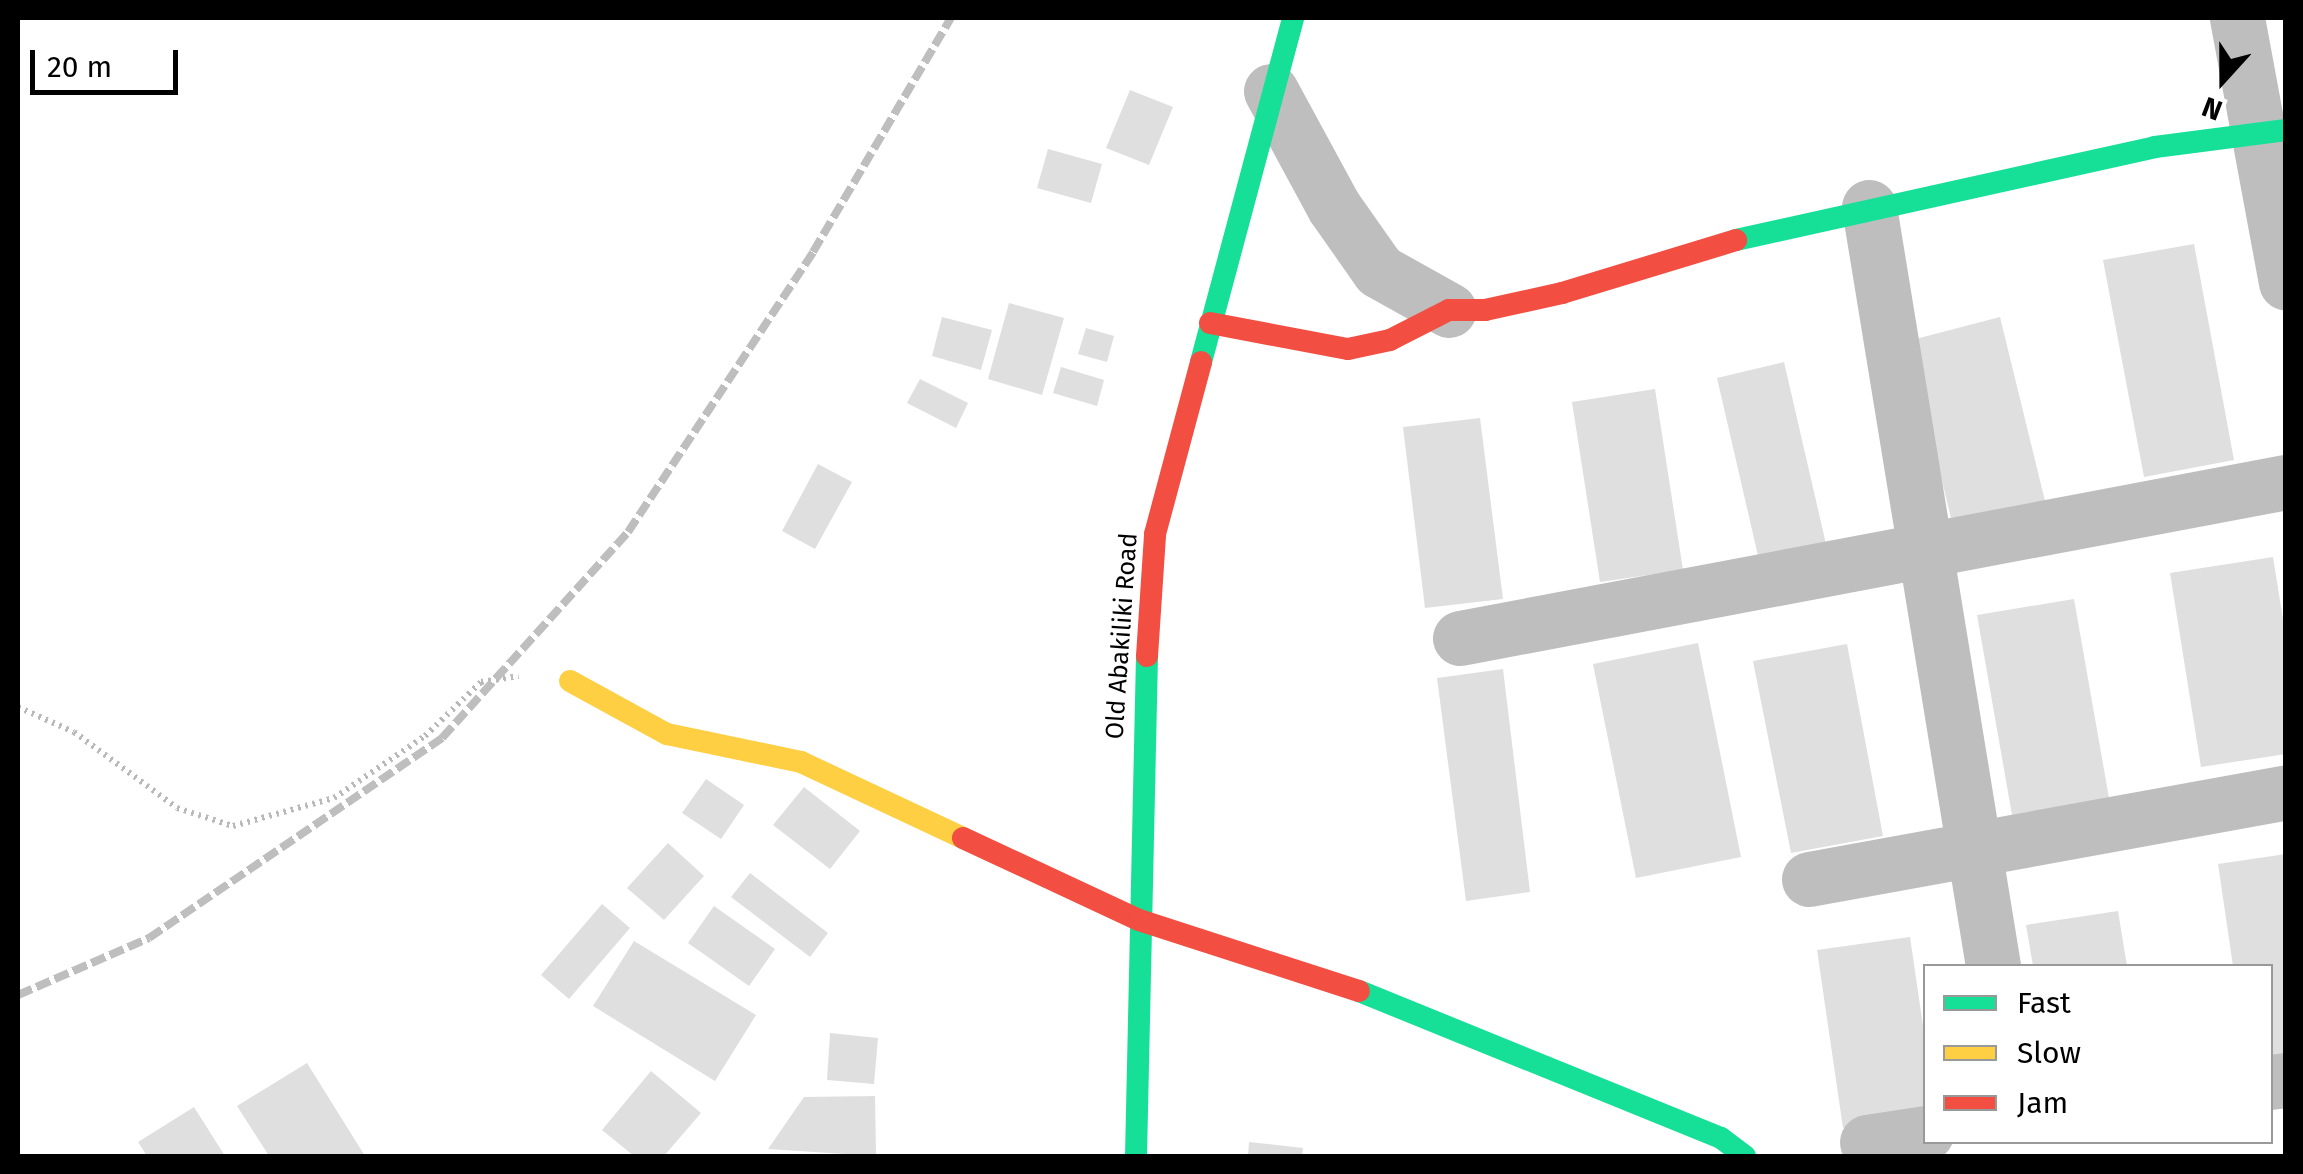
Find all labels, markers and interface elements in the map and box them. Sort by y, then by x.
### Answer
scale bar [35,30,182,92]
north arrow [2173,30,2273,130]
text: 20 m [47,49,112,85]
text: N [2197,90,2227,127]
street label: Old Abakiliki Road [1100,532,1144,740]
legend [1923,964,2273,1144]
text: Fast [2017,985,2071,1021]
text: Slow [2017,1035,2081,1071]
text: Jam [2017,1085,2068,1121]

